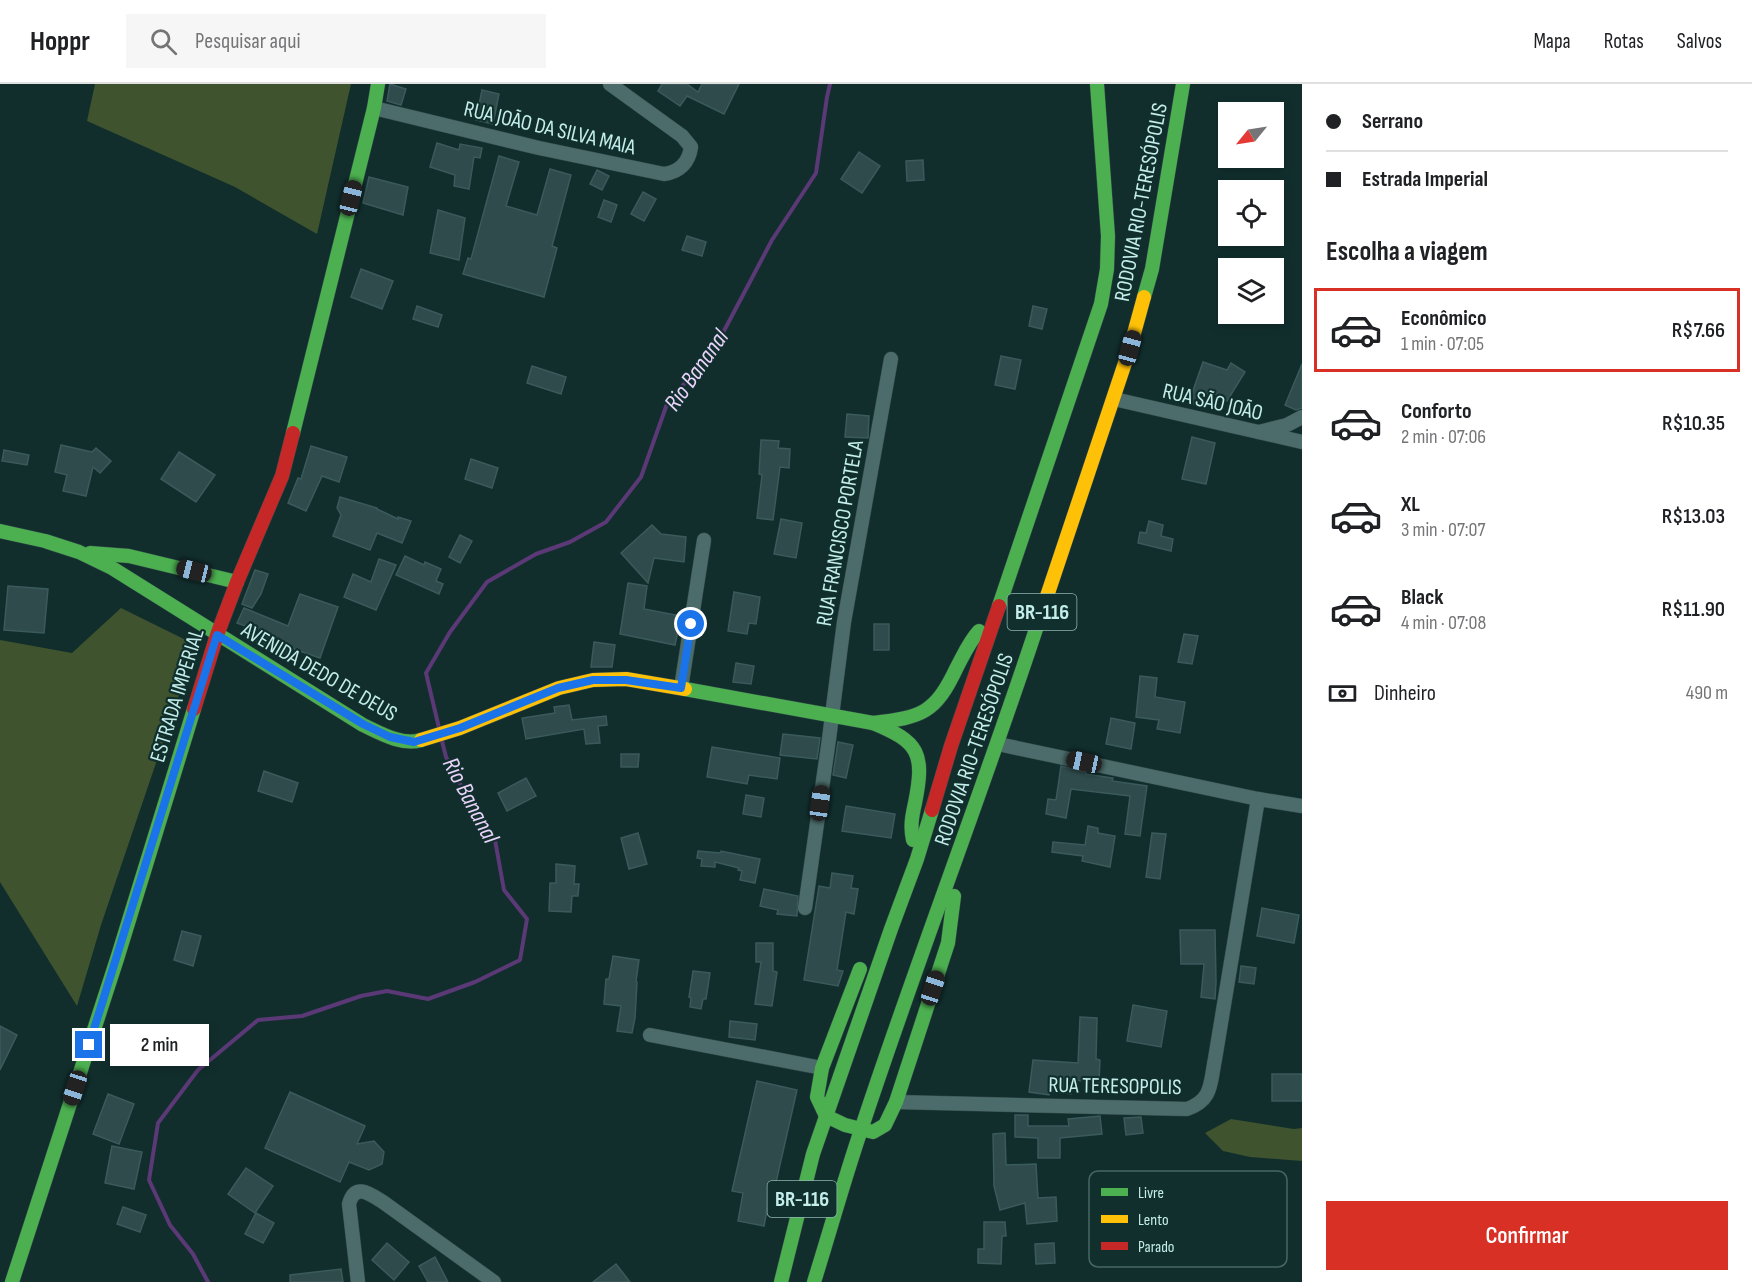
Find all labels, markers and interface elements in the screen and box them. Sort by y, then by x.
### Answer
search box [126,14,546,68]
text: Hoppr [30,25,90,58]
icon: search [147,25,180,58]
text: Pesquisar aqui [195,28,300,55]
text: Mapa [1533,29,1571,54]
text: Rotas [1604,29,1644,54]
text: Salvos [1677,29,1722,54]
street label: RUA JOÃO DA SILVA MAIA [461,96,639,161]
street label: RODOVIA RIO-TERESÓPOLIS [1109,101,1174,304]
north arrow [1218,102,1284,168]
map controls [1218,102,1284,324]
text: Serrano [1362,108,1423,135]
text: Estrada Imperial [1362,166,1488,193]
car [338,178,364,218]
button: locate [1218,180,1284,246]
text: Escolha a viagem [1326,236,1488,268]
button: layers [1218,258,1284,324]
icon: car [1329,303,1383,357]
text: Econômico [1401,305,1487,332]
text: R$7.66 [1672,317,1725,344]
water label: Rio Bananal [658,323,735,417]
car [1117,328,1143,368]
text: 1 min · 07:05 [1401,332,1484,356]
street label: RUA SÃO JOÃO [1160,378,1265,427]
icon: car [1329,396,1383,450]
text: Conforto [1401,398,1472,425]
text: R$10.35 [1662,410,1725,437]
text: 2 min · 07:06 [1401,425,1486,449]
street label: RUA FRANCISCO PORTELA [811,438,870,628]
icon: car [1329,489,1383,543]
text: XL [1401,491,1420,518]
text: R$13.03 [1662,503,1725,530]
text: 3 min · 07:07 [1401,518,1485,542]
car [174,558,214,584]
icon: car [1329,582,1383,636]
text: Black [1401,584,1443,611]
road number: BR-116 [1008,594,1076,630]
text: R$11.90 [1662,596,1725,623]
route start [677,610,704,637]
text: 4 min · 07:08 [1401,611,1486,635]
street label: AVENIDA DEDO DE DEUS [236,616,402,728]
street label: ESTRADA IMPERIAL [144,625,211,765]
street label: RODOVIA RIO-TERESÓPOLIS [929,650,1020,849]
icon: cash [1326,677,1359,710]
text: Dinheiro [1374,680,1436,707]
text: 490 m [1686,681,1728,705]
car [1065,749,1103,775]
water label: Rio Bananal [436,752,505,849]
car [809,784,831,822]
car [919,968,947,1008]
callout: 2 min [110,1024,209,1066]
route end [75,1031,102,1058]
text: 2 min [141,1033,178,1057]
car [61,1068,89,1108]
street label: RUA TERESOPOLIS [1048,1072,1182,1101]
legend [1089,1171,1287,1267]
road number: BR-116 [768,1181,836,1217]
text: Livre [1138,1184,1164,1203]
button: Confirmar [1326,1201,1728,1270]
text: Lento [1138,1211,1169,1230]
text: Parado [1138,1238,1175,1257]

